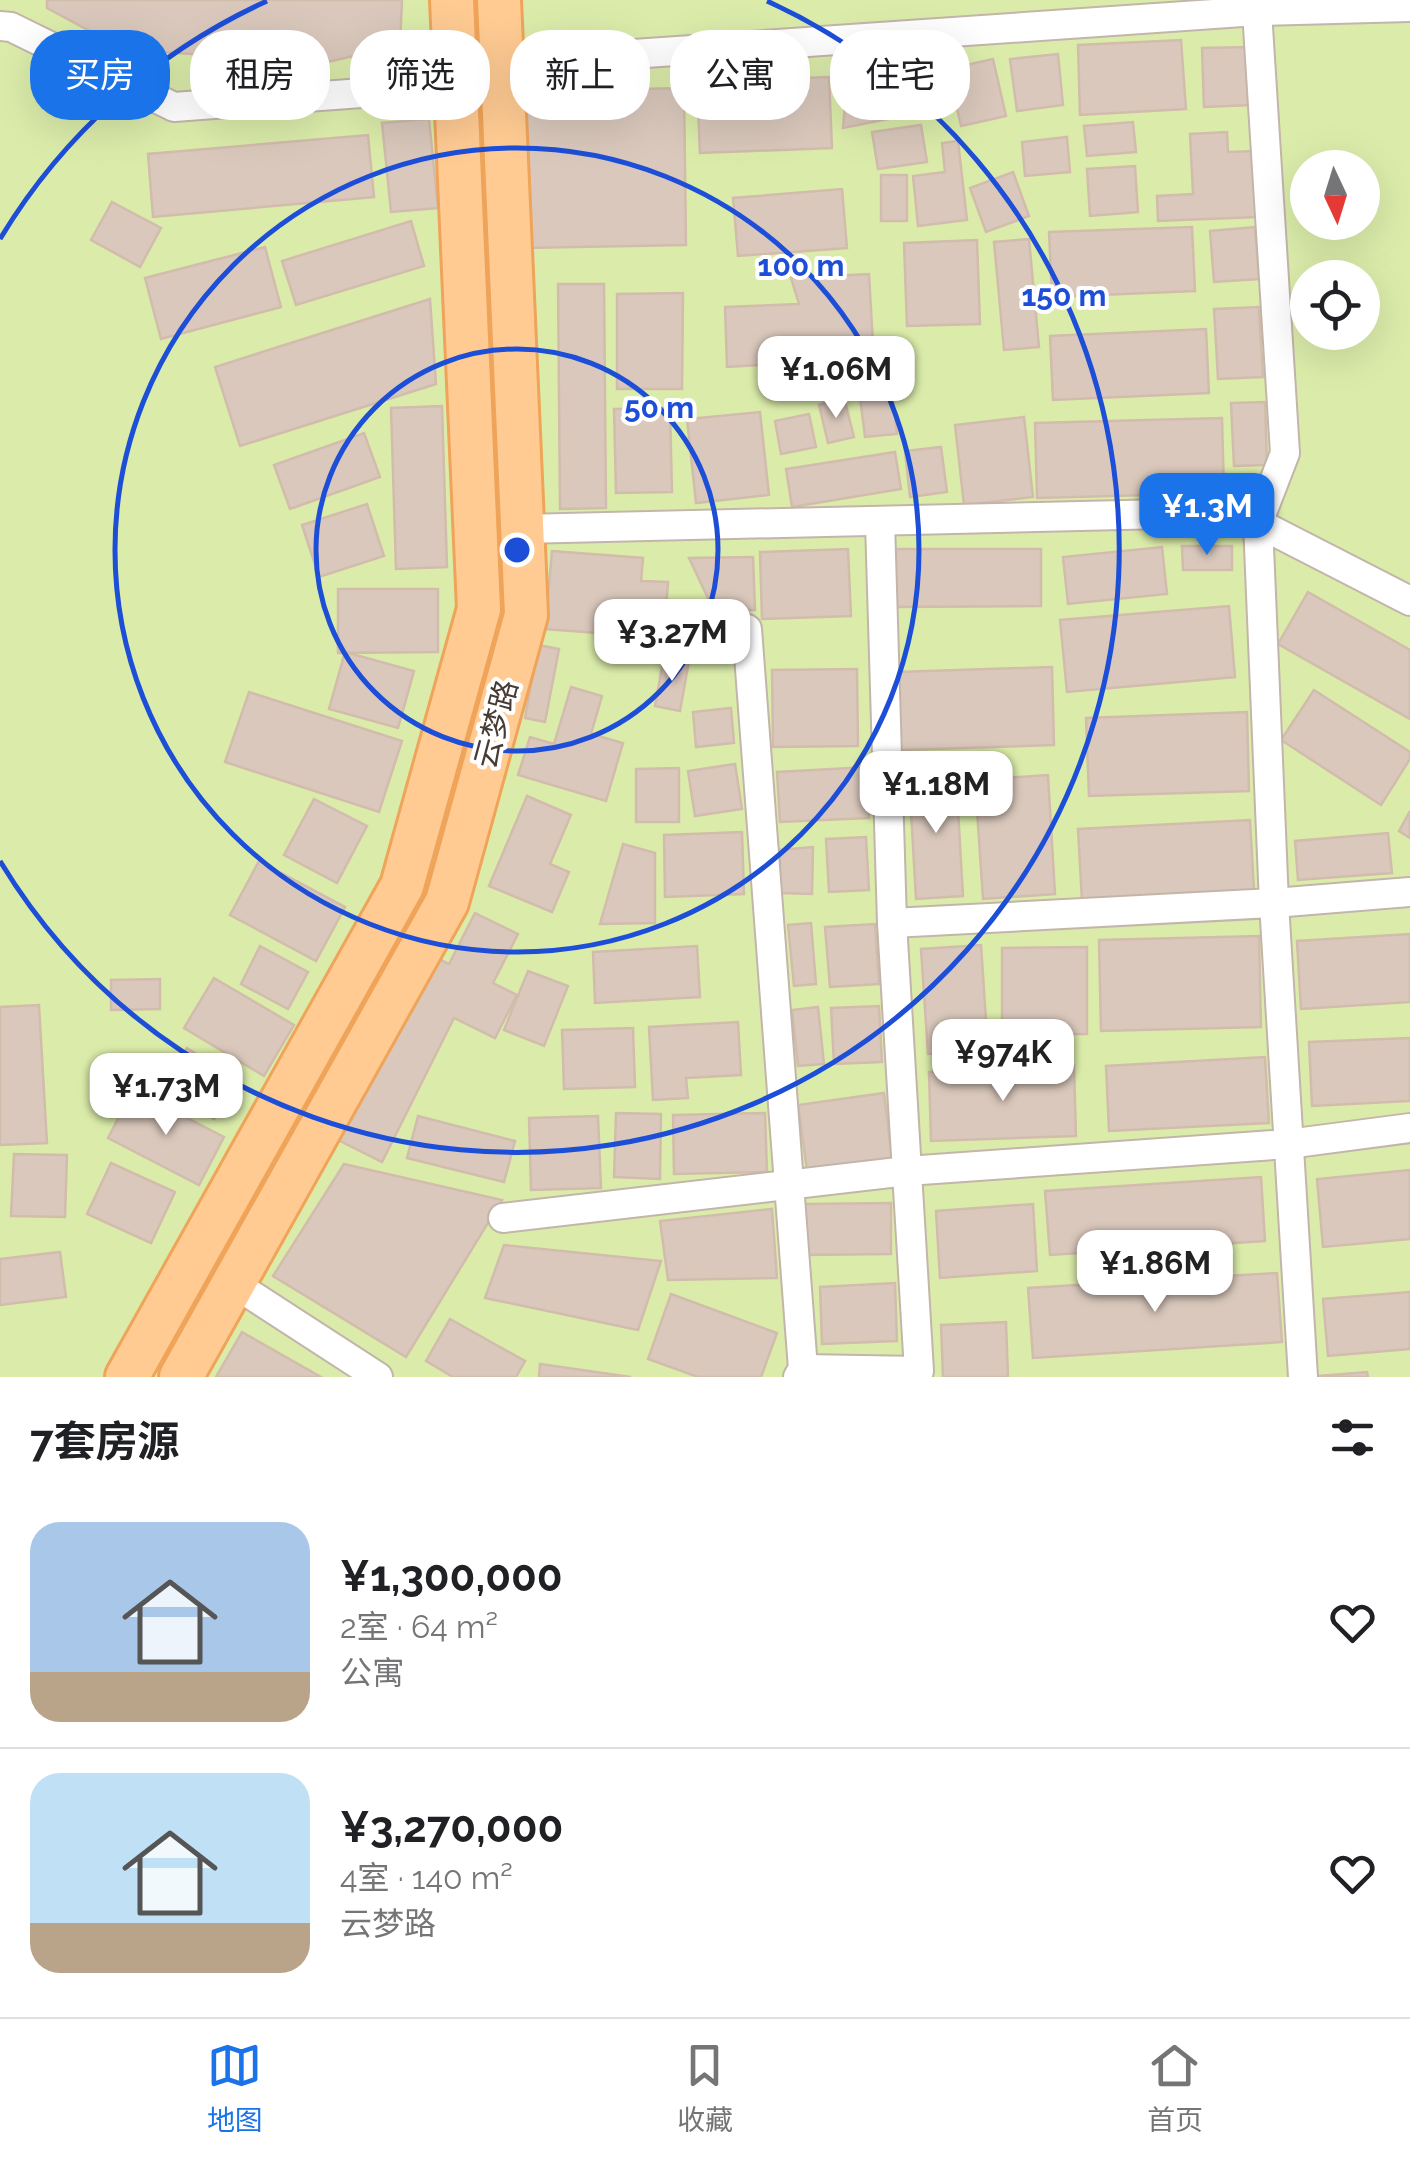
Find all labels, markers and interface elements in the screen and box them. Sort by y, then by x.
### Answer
chip: 买房 [30,30,170,120]
chip: 租房 [190,30,330,120]
chip: 筛选 [350,30,490,120]
chip: 新上 [510,30,650,120]
chip: 公寓 [670,30,810,120]
chip: 住宅 [830,30,970,120]
north arrow [1290,150,1380,240]
map controls [1290,150,1380,350]
text: 100 m [758,248,844,283]
button: locate [1290,260,1380,350]
text: 150 m [1022,278,1107,313]
pin: ¥1.06M [755,336,917,421]
text: ¥1.06M [780,350,892,387]
text: 50 m [624,390,694,425]
pin: ¥1.3M [1137,473,1277,558]
text: ¥1.3M [1161,487,1253,524]
centre of rings [499,532,535,568]
pin: ¥3.27M [591,599,753,684]
text: ¥3.27M [616,613,728,650]
street label: 云梦路 [467,676,525,772]
pin: ¥1.18M [855,751,1017,836]
text: ¥1.18M [882,765,990,802]
pin: ¥974K [933,1019,1073,1104]
text: ¥974K [954,1033,1052,1070]
pin: ¥1.73M [85,1053,247,1138]
text: ¥1.73M [112,1067,220,1104]
pin: ¥1.86M [1074,1230,1236,1315]
text: ¥1.86M [1099,1244,1211,1281]
icon: filters [1325,1410,1380,1465]
text: 7套房源 [30,1417,180,1466]
text: ¥1,300,000 [340,1552,563,1601]
icon: home [110,1562,230,1682]
icon: heart [1325,1595,1380,1650]
text: 2室 · 64 m² [340,1608,498,1645]
text: 公寓 [340,1654,404,1691]
text: ¥3,270,000 [340,1803,563,1852]
icon: home [110,1813,230,1933]
icon: heart [1325,1846,1380,1901]
text: 4室 · 140 m² [340,1859,513,1896]
text: 云梦路 [340,1905,436,1942]
tab: 地图 [207,2038,263,2138]
tab: 收藏 [677,2038,733,2138]
tab: 首页 [1147,2038,1203,2138]

